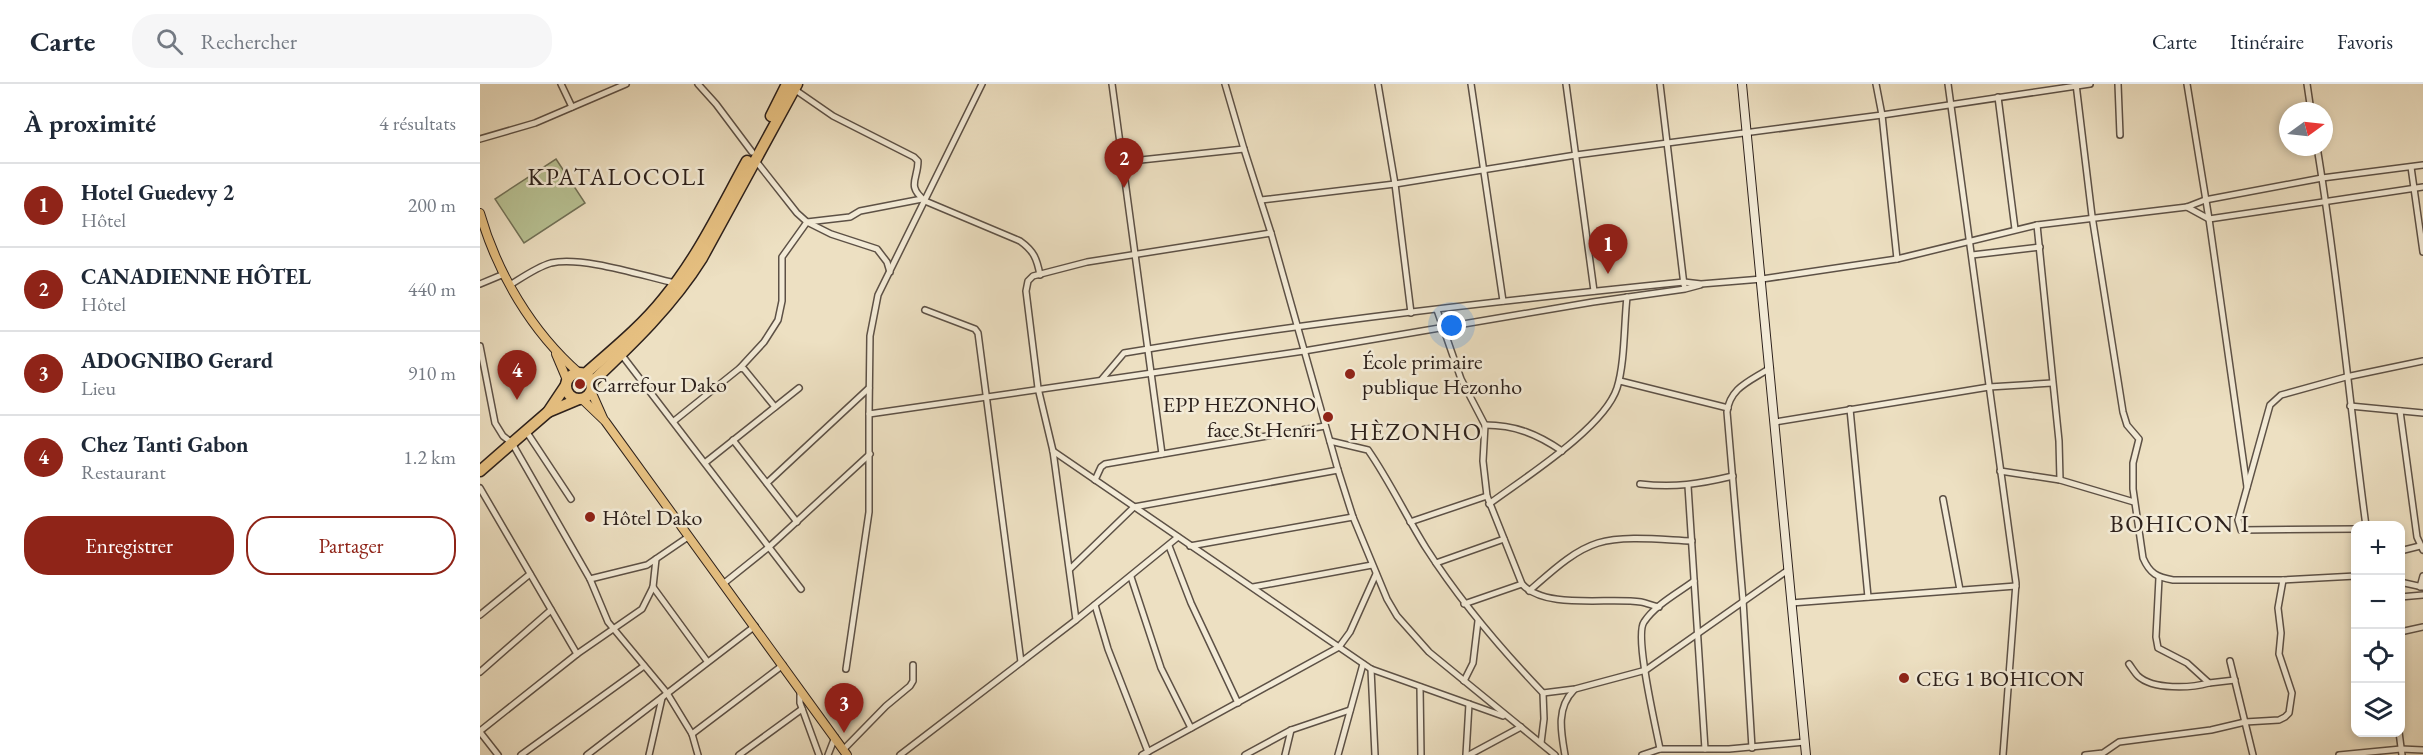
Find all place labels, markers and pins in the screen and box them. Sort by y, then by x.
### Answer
pin: 2 [1104,138,1144,188]
pin: 1 [1588,224,1628,274]
place label: École primaire publique Hezonho [1362,347,1522,401]
pin: 4 [498,350,537,400]
marker: École primaire publique Hezonho [1343,367,1357,381]
place label: Carrefour Dako [592,370,727,399]
marker: Carrefour Dako [573,377,587,391]
place label: EPP HEZONHO face St Henri [1163,390,1316,444]
marker: EPP HEZONHO face St Henri [1321,410,1335,424]
place label: Hôtel Dako [602,503,703,532]
marker: Hôtel Dako [583,510,597,524]
place label: CEG 1 BOHICON [1916,664,2085,693]
marker: CEG 1 BOHICON [1897,671,1911,685]
pin: 3 [824,684,864,733]

